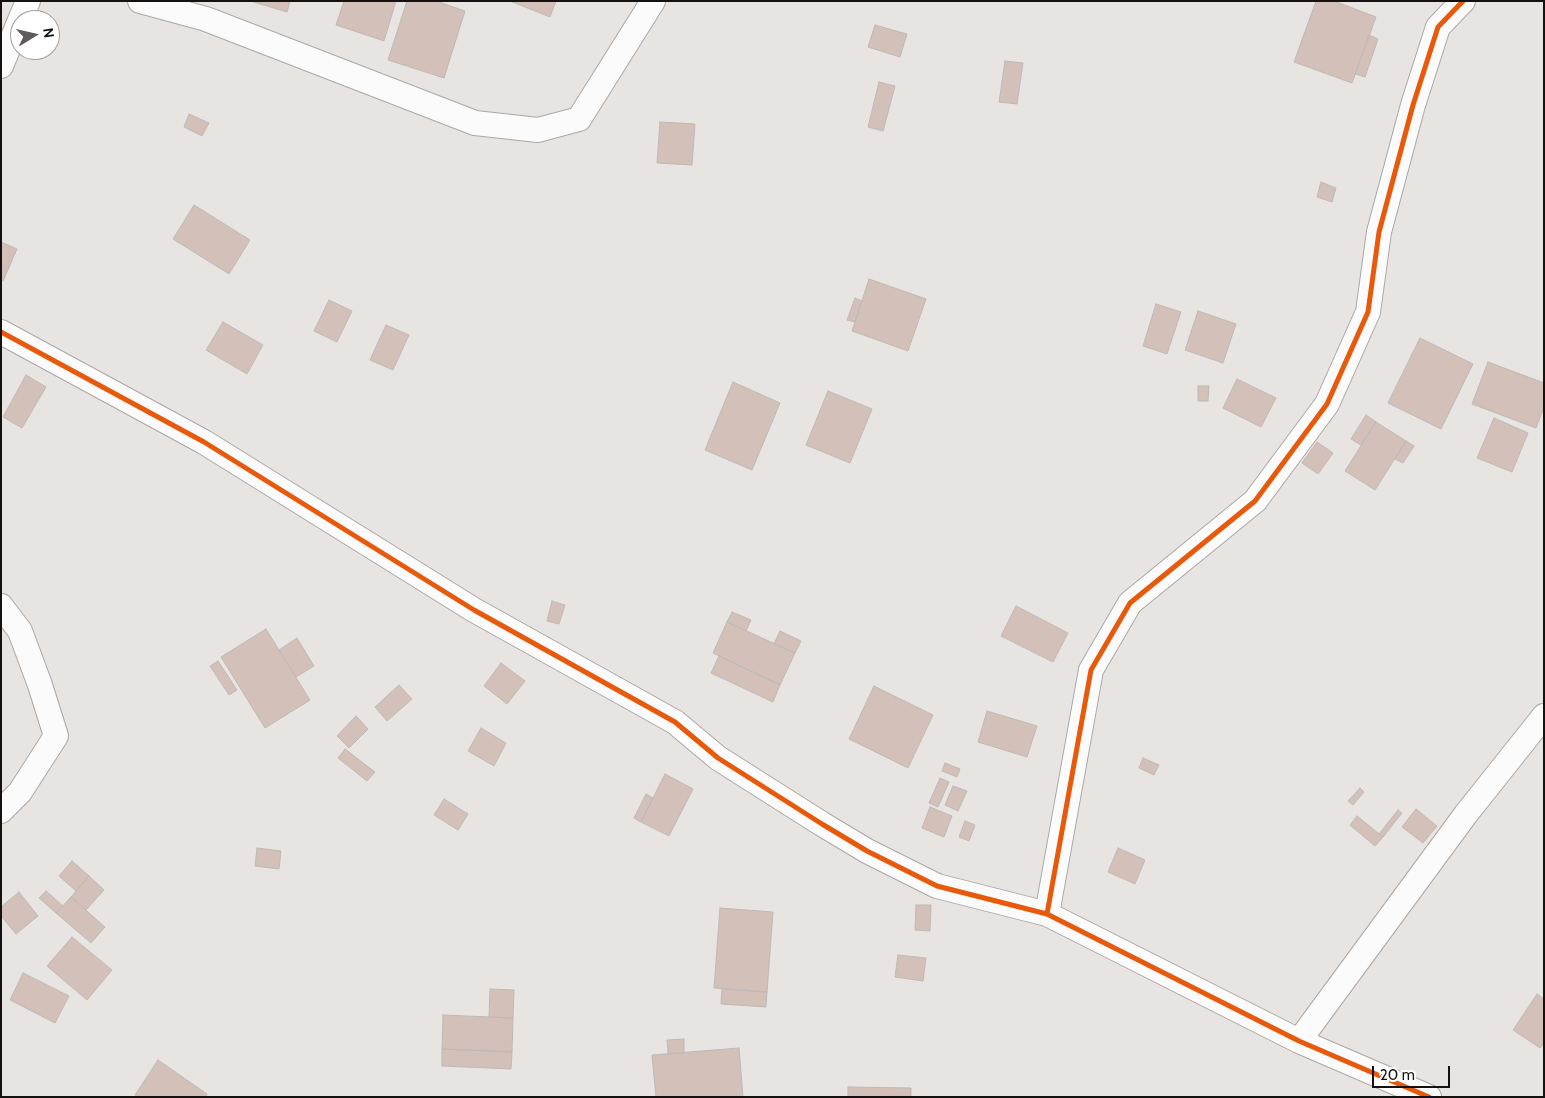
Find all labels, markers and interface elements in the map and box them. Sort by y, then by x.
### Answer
north arrow [10,10,60,60]
text: N [39,27,58,39]
scale bar [1375,1056,1452,1088]
text: 20 m [1380,1066,1415,1084]

